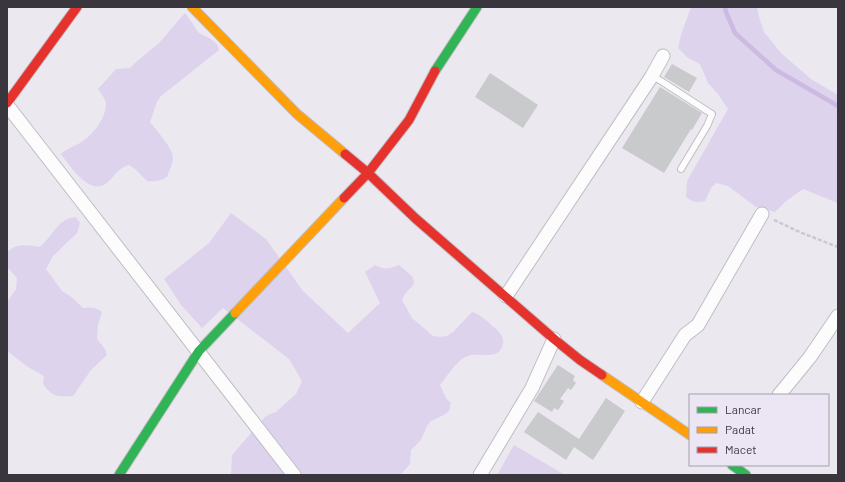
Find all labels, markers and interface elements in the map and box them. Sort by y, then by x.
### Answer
legend [689,394,829,466]
text: Lancar [725,402,762,416]
text: Padat [725,422,755,436]
text: Macet [725,442,757,456]

